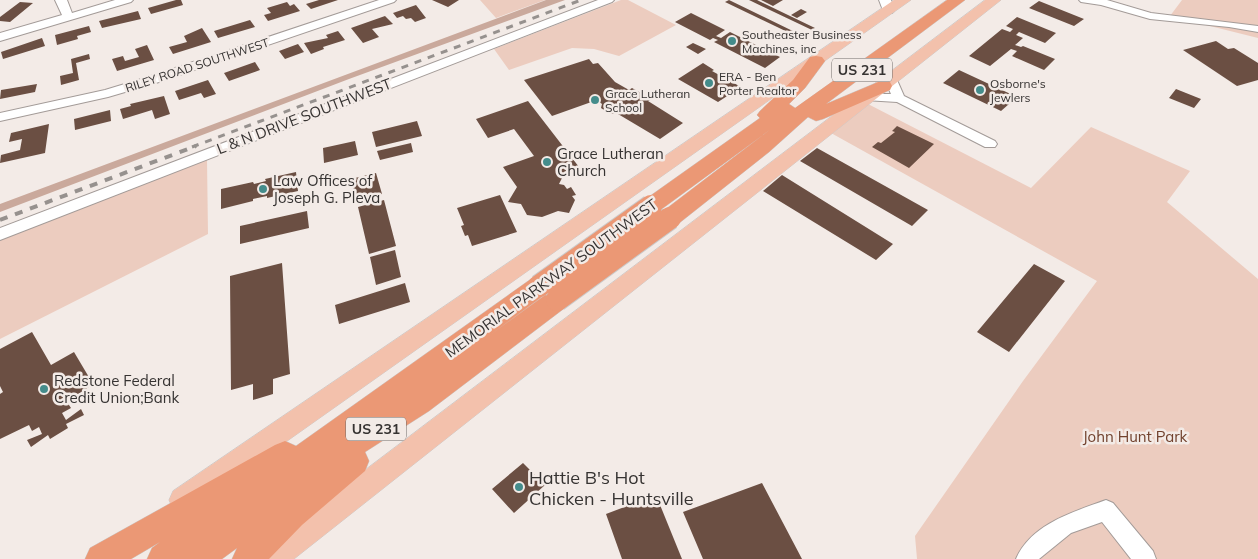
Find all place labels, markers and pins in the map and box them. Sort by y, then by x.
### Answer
place label: Southeaster Business Machines, inc [742,27,862,56]
marker: Southeaster Business Machines, inc [726,35,738,47]
place label: ERA - Ben Porter Realtor [719,69,797,98]
place label: Osborne's Jewlers [990,76,1046,105]
marker: ERA - Ben Porter Realtor [703,77,715,89]
marker: Osborne's Jewlers [974,84,986,96]
place label: Grace Lutheran School [605,86,690,115]
marker: Grace Lutheran School [589,94,601,106]
place label: Grace Lutheran Church [557,144,664,180]
marker: Grace Lutheran Church [541,156,553,168]
place label: Law Offices of Joseph G. Pleva [273,171,380,207]
marker: Law Offices of Joseph G. Pleva [257,183,269,195]
place label: Redstone Federal Credit Union;Bank [54,371,180,407]
marker: Redstone Federal Credit Union;Bank [38,383,50,395]
place label: Hattie B's Hot Chicken - Huntsville [529,466,694,510]
marker: Hattie B's Hot Chicken - Huntsville [513,481,525,493]

